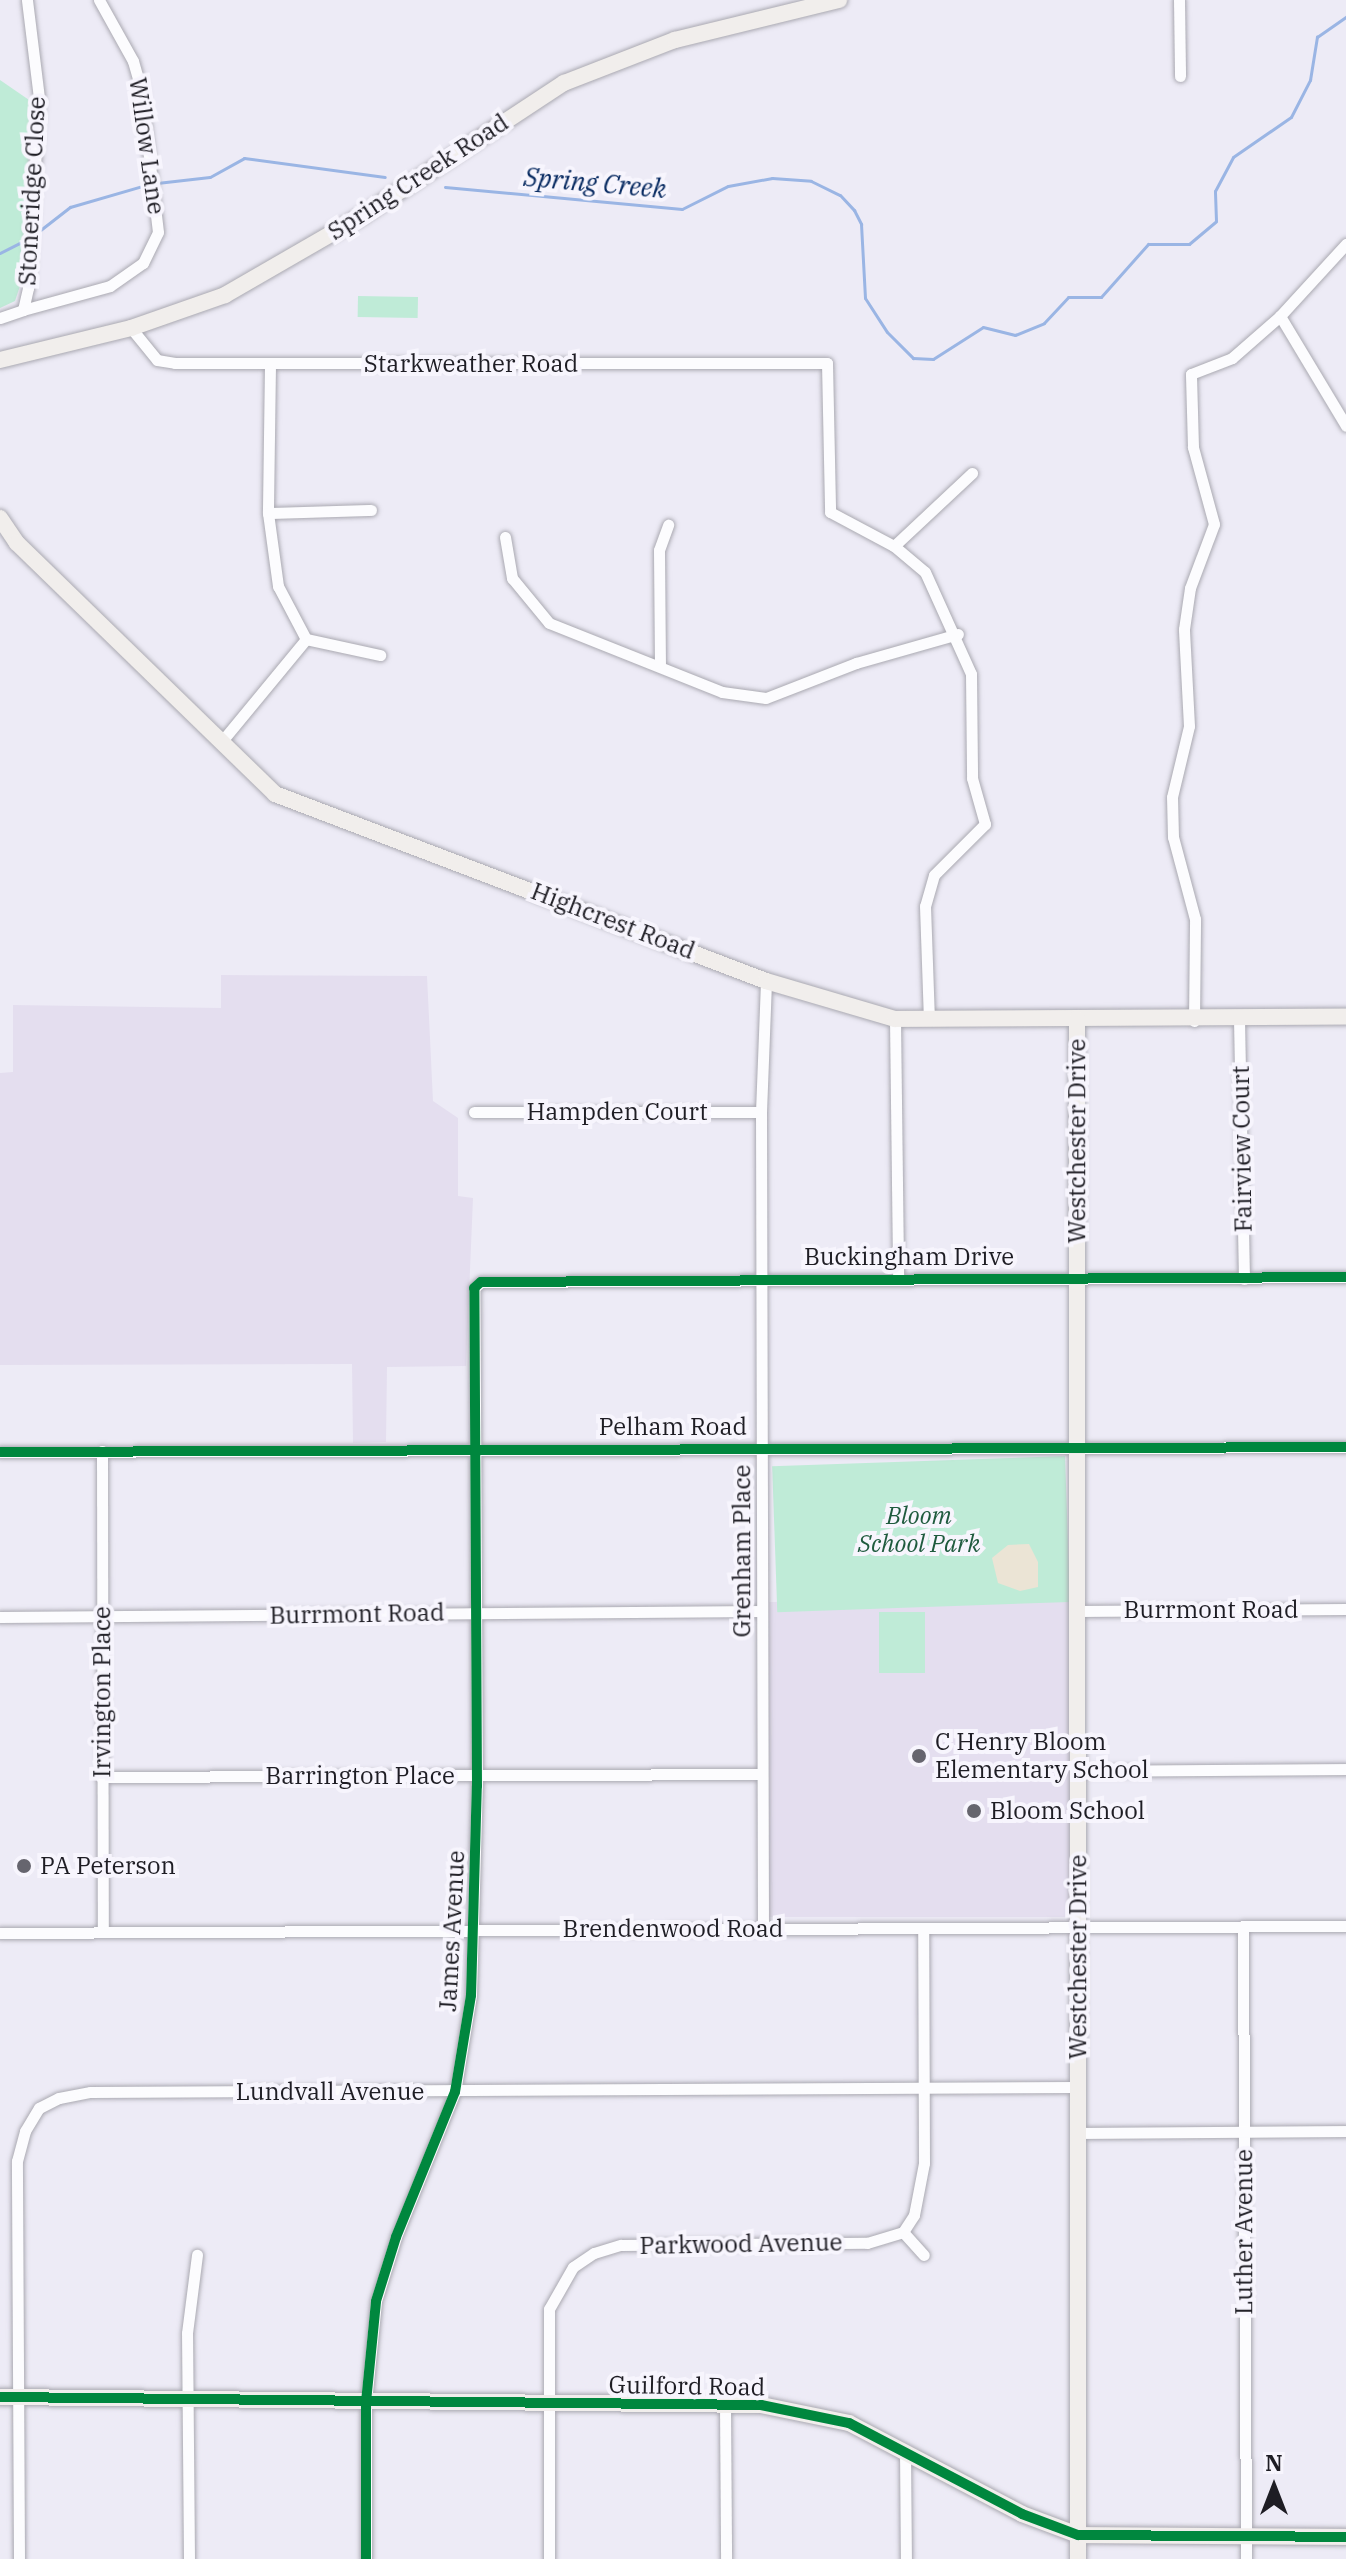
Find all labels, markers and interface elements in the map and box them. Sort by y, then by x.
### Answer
street label: Willow Lane [123,76,171,216]
street label: Stoneridge Close [13,96,51,286]
street label: Spring Creek Road [322,108,514,246]
water label: Spring Creek [522,161,668,205]
street label: Starkweather Road [364,350,578,378]
street label: Highcrest Road [527,877,699,965]
street label: Westchester Drive [1063,1039,1091,1243]
street label: Fairview Court [1226,1065,1258,1233]
street label: Hampden Court [526,1098,708,1126]
street label: Buckingham Drive [804,1243,1014,1271]
street label: Pelham Road [599,1413,747,1441]
street label: Grenham Place [728,1465,756,1637]
park label: Bloom School Park [858,1502,980,1558]
street label: Burrmont Road [1124,1596,1298,1624]
street label: Burrmont Road [269,1598,445,1630]
street label: Irvington Place [88,1606,116,1778]
place label: C Henry Bloom Elementary School [935,1728,1149,1784]
marker: C Henry Bloom Elementary School [910,1747,928,1765]
street label: Barrington Place [265,1762,455,1790]
place label: Bloom School [990,1797,1145,1825]
marker: Bloom School [965,1802,983,1820]
street label: James Avenue [433,1850,471,2012]
place label: PA Peterson [40,1852,176,1880]
street label: Westchester Drive [1064,1855,1092,2059]
marker: PA Peterson [15,1857,33,1875]
street label: Brendenwood Road [563,1915,783,1943]
street label: Lundvall Avenue [236,2078,424,2106]
street label: Luther Avenue [1230,2149,1258,2315]
street label: Parkwood Avenue [639,2228,843,2260]
street label: Guilford Road [608,2370,766,2402]
north arrow [1234,2447,1314,2527]
text: N [1265,2448,1283,2477]

